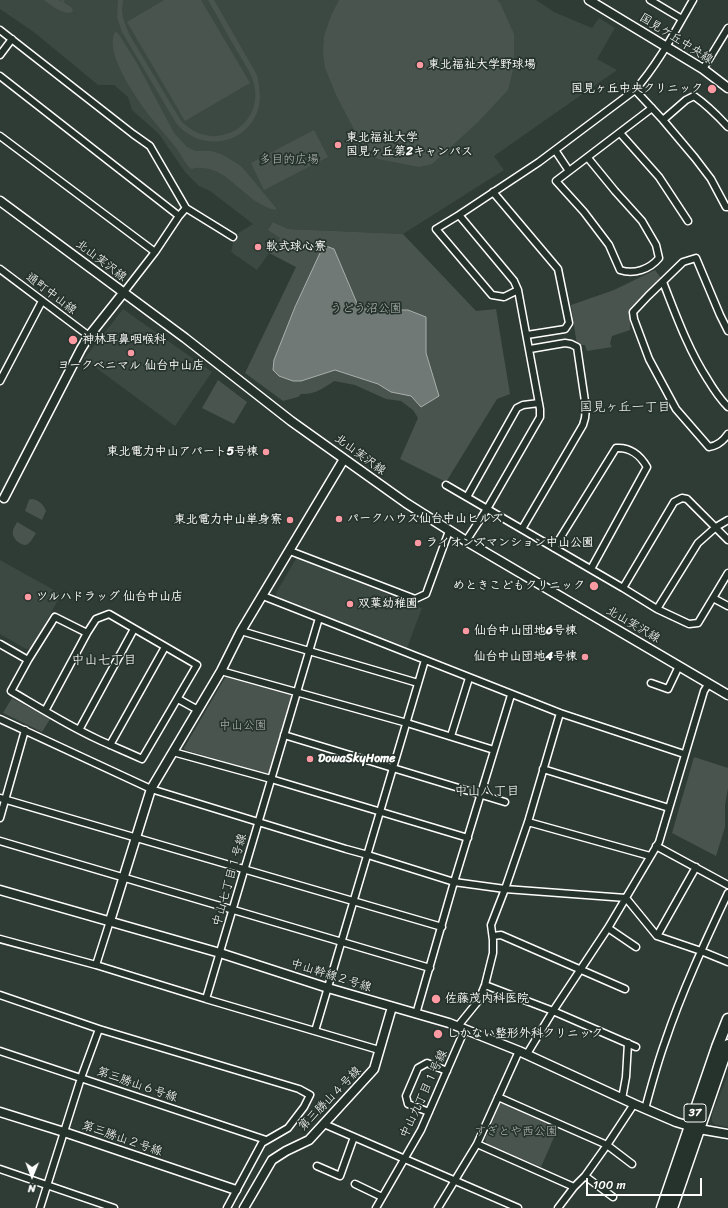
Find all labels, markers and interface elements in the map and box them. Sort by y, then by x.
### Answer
street label: 国見ケ丘中央線 [637,11,715,67]
place label: 東北福祉大学野球場 [428,58,536,72]
marker: 東北福祉大学野球場 [415,60,425,70]
place label: 国見ヶ丘中央クリニック [571,82,703,96]
marker: 国見ヶ丘中央クリニック [706,83,718,95]
place label: 東北福祉大学 国見ヶ丘第2キャンパス [346,131,473,159]
marker: 東北福祉大学 国見ヶ丘第2キャンパス [333,140,343,150]
park label: 多目的広場 [259,153,319,167]
street label: 北山実沢線 [73,237,129,285]
place label: 軟式球心寮 [266,240,326,254]
marker: 軟式球心寮 [253,242,263,252]
street label: 通町中山線 [23,270,79,318]
park label: うどう沼公園 [330,302,402,316]
place label: 神林耳鼻咽喉科 [82,333,166,347]
marker: 神林耳鼻咽喉科 [67,334,79,346]
marker: ヨークベニマル 仙台中山店 [126,348,136,358]
place label: ヨークベニマル 仙台中山店 [58,359,204,373]
district label: 国見ヶ丘一丁目 [580,400,670,416]
street label: 北山実沢線 [331,432,389,478]
place label: 東北電力中山アパート5号棟 [107,445,258,459]
marker: 東北電力中山アパート5号棟 [261,447,271,457]
place label: パークハウス仙台中山ヒルズ [347,512,503,526]
place label: 東北電力中山単身寮 [174,513,282,527]
marker: パークハウス仙台中山ヒルズ [334,514,344,524]
marker: 東北電力中山単身寮 [285,515,295,525]
place label: ライオンズマンション中山公園 [426,536,594,550]
marker: ライオンズマンション中山公園 [413,538,423,548]
place label: めときこどもクリニック [453,579,585,593]
marker: めときこどもクリニック [588,580,600,592]
place label: ツルハドラッグ 仙台中山店 [36,590,183,604]
marker: ツルハドラッグ 仙台中山店 [23,592,33,602]
place label: 双葉幼稚園 [358,597,418,611]
marker: 双葉幼稚園 [345,599,355,609]
street label: 北山実沢線 [603,604,663,646]
place label: 仙台中山団地6号棟 [474,624,577,638]
marker: 仙台中山団地6号棟 [461,626,471,636]
place label: 仙台中山団地4号棟 [474,650,577,664]
marker: 仙台中山団地4号棟 [580,652,590,662]
district label: 中山七丁目 [72,653,136,669]
park label: 中山公園 [219,719,267,733]
place label: DowaSkyHome [318,752,395,766]
marker: DowaSkyHome [305,754,315,764]
district label: 中山八丁目 [455,784,519,800]
street label: 中山七丁目１号線 [210,832,250,928]
street label: 中山幹線２号線 [289,957,373,995]
place label: 佐藤茂内科医院 [445,992,529,1006]
marker: 佐藤茂内科医院 [430,993,442,1005]
place label: しかない整形外科クリニック [447,1027,603,1041]
marker: しかない整形外科クリニック [432,1028,444,1040]
street label: 中山九丁目１号線 [397,1047,451,1141]
street label: 第三勝山４号線 [296,1064,364,1134]
street label: 第三勝山６号線 [95,1065,179,1105]
road number: 37 [684,1104,706,1122]
street label: 第三勝山２号線 [80,1119,164,1159]
park label: すぎとや西公園 [474,1125,558,1139]
north arrow [12,1156,52,1196]
scale bar [588,1170,704,1196]
text: 100 m [593,1174,626,1196]
text: N [28,1179,36,1198]

